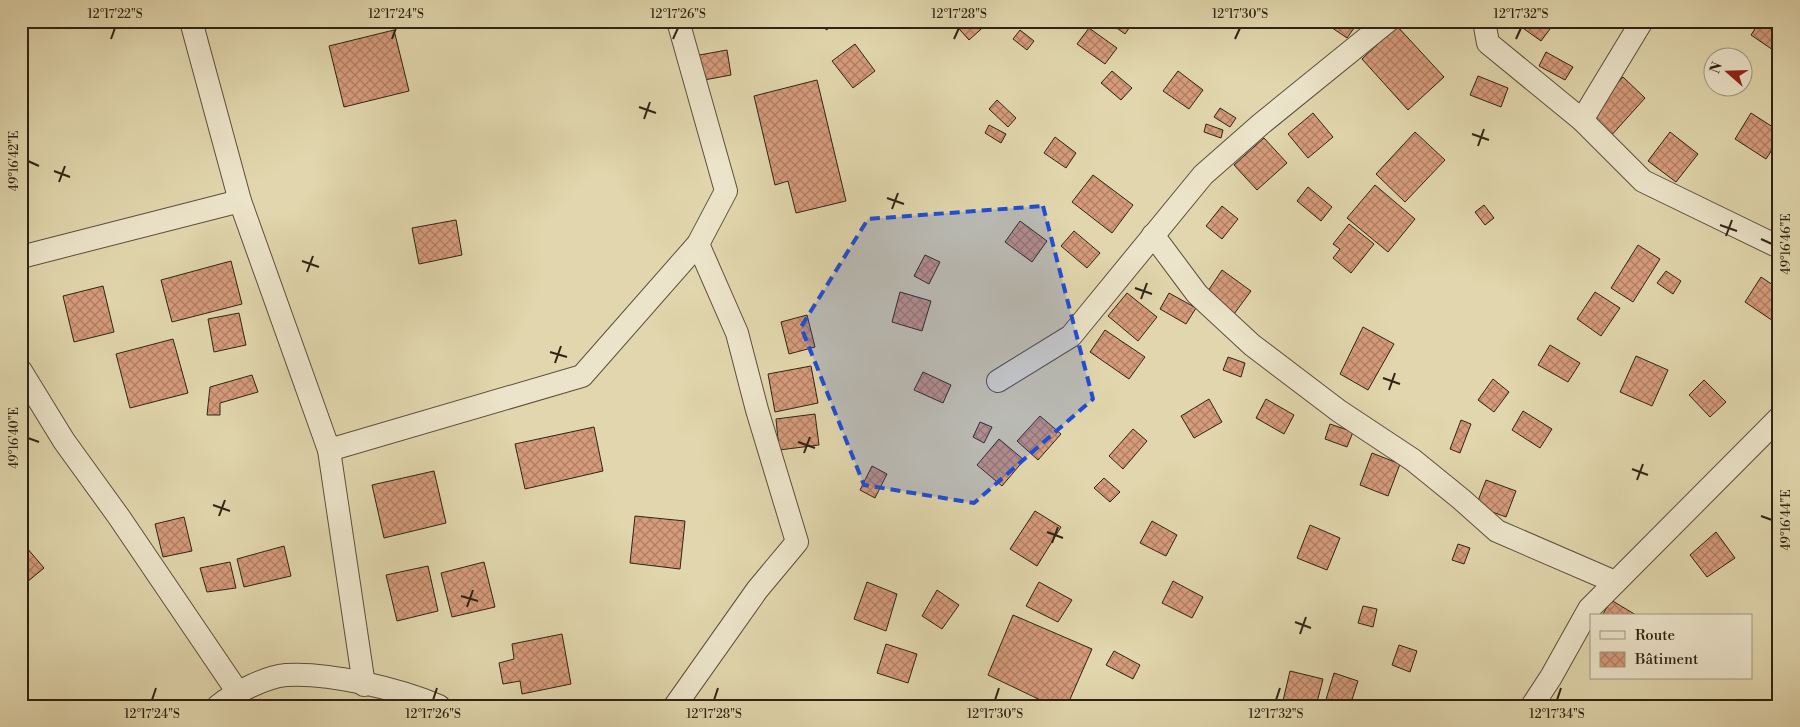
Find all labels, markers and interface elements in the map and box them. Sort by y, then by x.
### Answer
text: 12°17'22"S [87,7,143,22]
text: 12°17'24"S [368,7,424,22]
text: 12°17'26"S [650,7,706,22]
text: 12°17'28"S [931,7,987,22]
text: 12°17'30"S [1212,7,1268,22]
text: 12°17'32"S [1494,7,1549,22]
north arrow [1702,48,1752,98]
text: N [1706,60,1727,76]
text: 49°16'42"E [7,131,22,191]
text: 49°16'46"E [1779,214,1794,274]
text: 49°16'40"E [7,407,22,469]
text: 49°16'44"E [1779,489,1794,551]
legend [1590,614,1752,680]
text: Route [1635,626,1675,645]
text: Bâtiment [1634,650,1699,669]
text: 12°17'24"S [124,707,180,722]
text: 12°17'26"S [405,707,461,722]
text: 12°17'28"S [686,707,742,722]
text: 12°17'30"S [967,707,1023,722]
text: 12°17'32"S [1249,707,1304,722]
text: 12°17'34"S [1529,707,1585,722]

